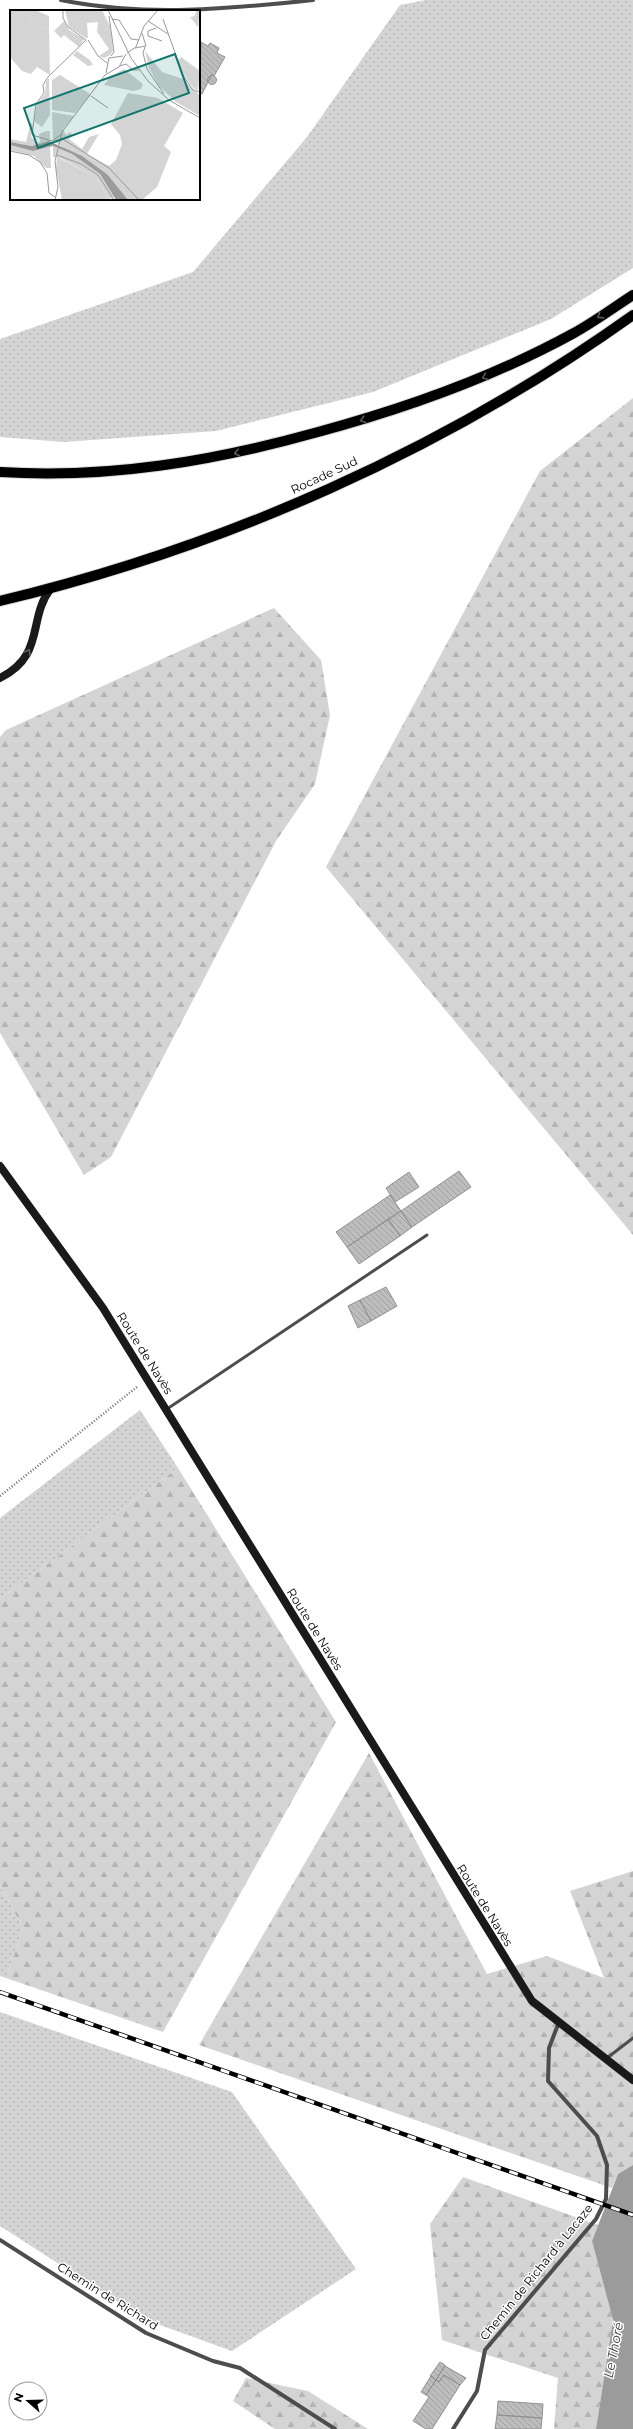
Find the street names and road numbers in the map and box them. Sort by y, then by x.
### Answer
street label: Rocade Sud [288,453,360,497]
street label: Route de Navès [114,1309,176,1397]
street label: Route de Navès [284,1585,346,1673]
street label: Route de Navès [454,1861,516,1949]
street label: Chemin de Richard à Lacaze [476,2201,596,2343]
street label: Chemin de Richard [55,2259,161,2333]

